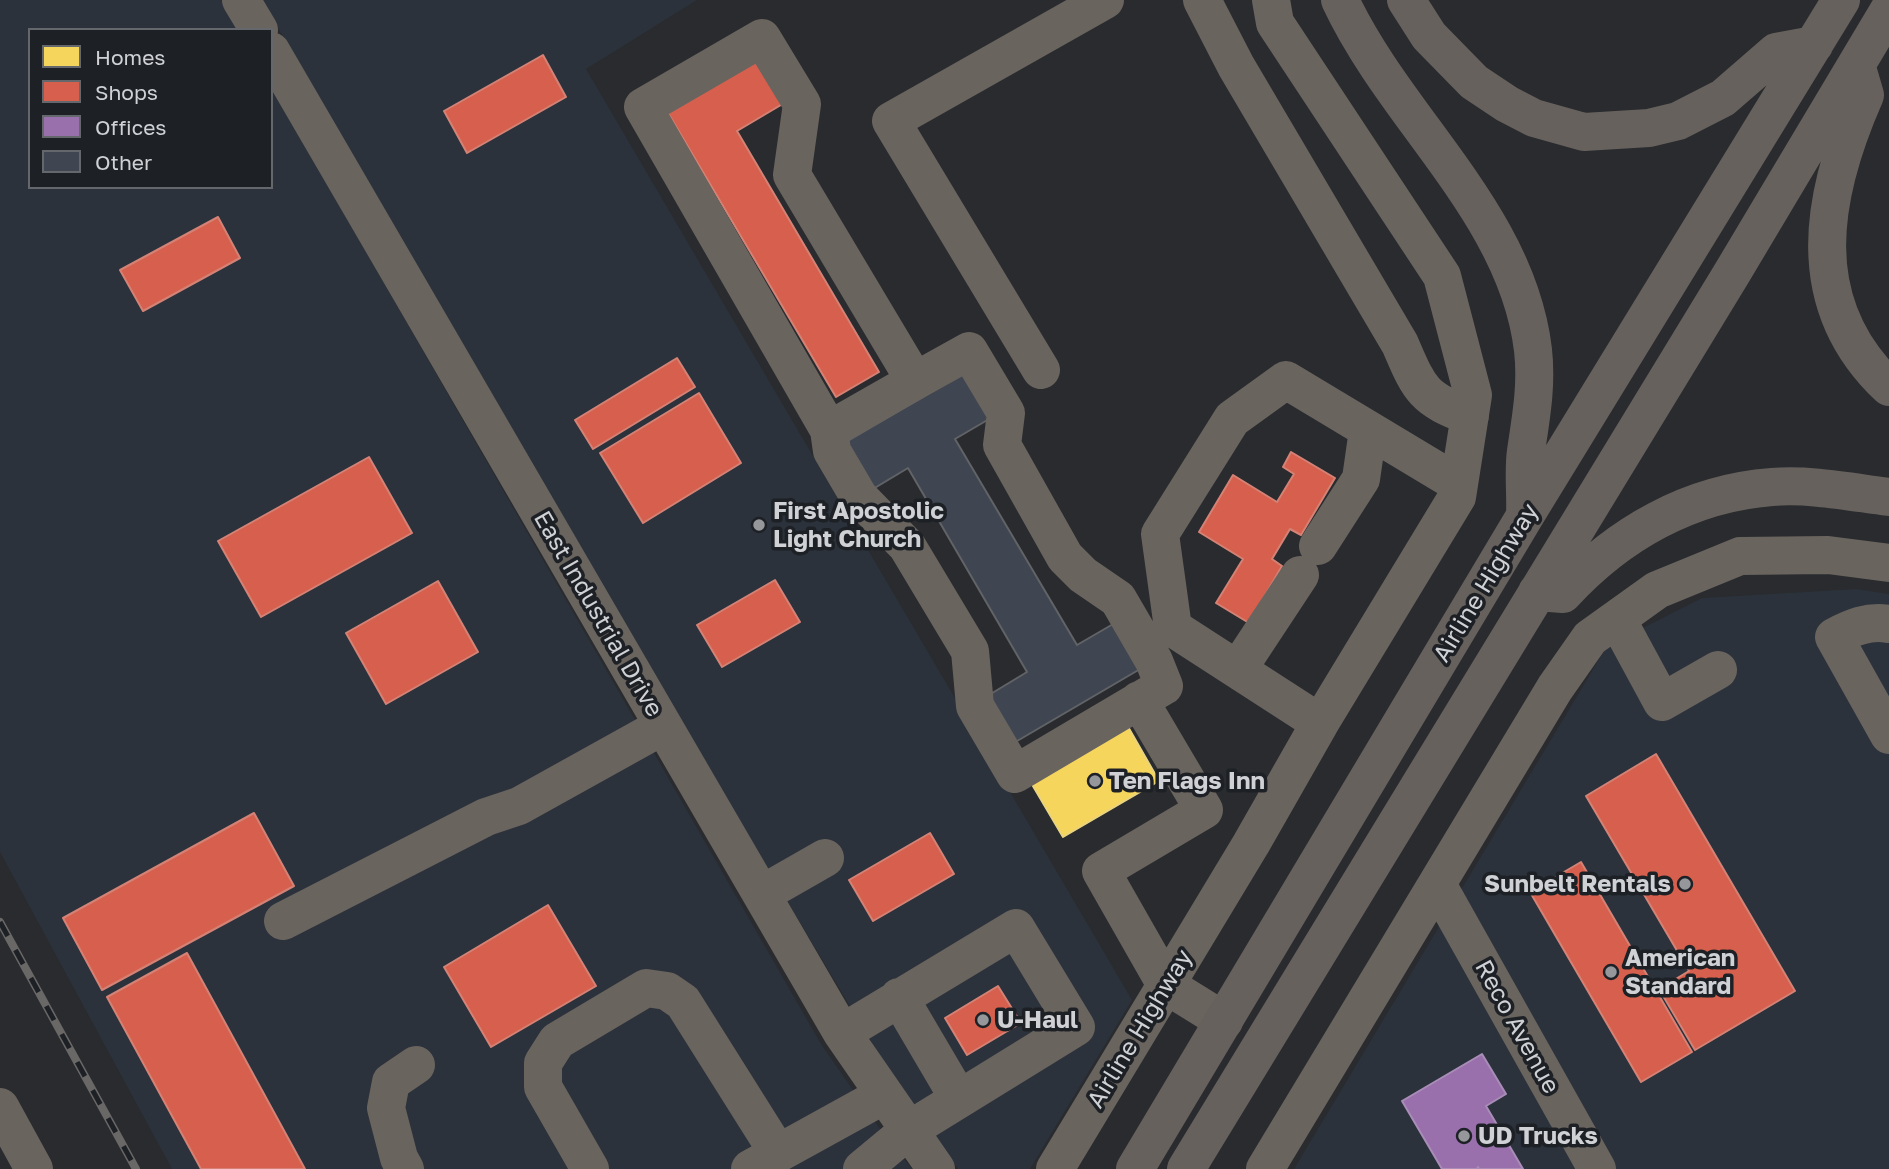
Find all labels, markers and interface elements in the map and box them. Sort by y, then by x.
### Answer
legend [28,28,273,189]
text: Homes [95,44,165,70]
text: Shops [95,79,158,105]
text: Offices [95,114,166,140]
text: Other [95,149,152,175]
place label: First Apostolic Light Church [773,497,944,553]
street label: Airline Highway [1427,498,1545,668]
street label: East Industrial Drive [527,506,669,722]
marker: First Apostolic Light Church [751,517,767,533]
place label: Ten Flags Inn [1109,767,1265,795]
marker: Ten Flags Inn [1087,773,1103,789]
place label: Sunbelt Rentals [1484,870,1671,898]
marker: Sunbelt Rentals [1677,876,1693,892]
street label: Airline Highway [1081,944,1199,1114]
place label: American Standard [1625,944,1735,1000]
street label: Reco Avenue [1468,955,1566,1099]
marker: American Standard [1603,964,1619,980]
place label: U-Haul [997,1006,1078,1034]
marker: U-Haul [975,1012,991,1028]
place label: UD Trucks [1478,1122,1598,1150]
marker: UD Trucks [1456,1128,1472,1144]

